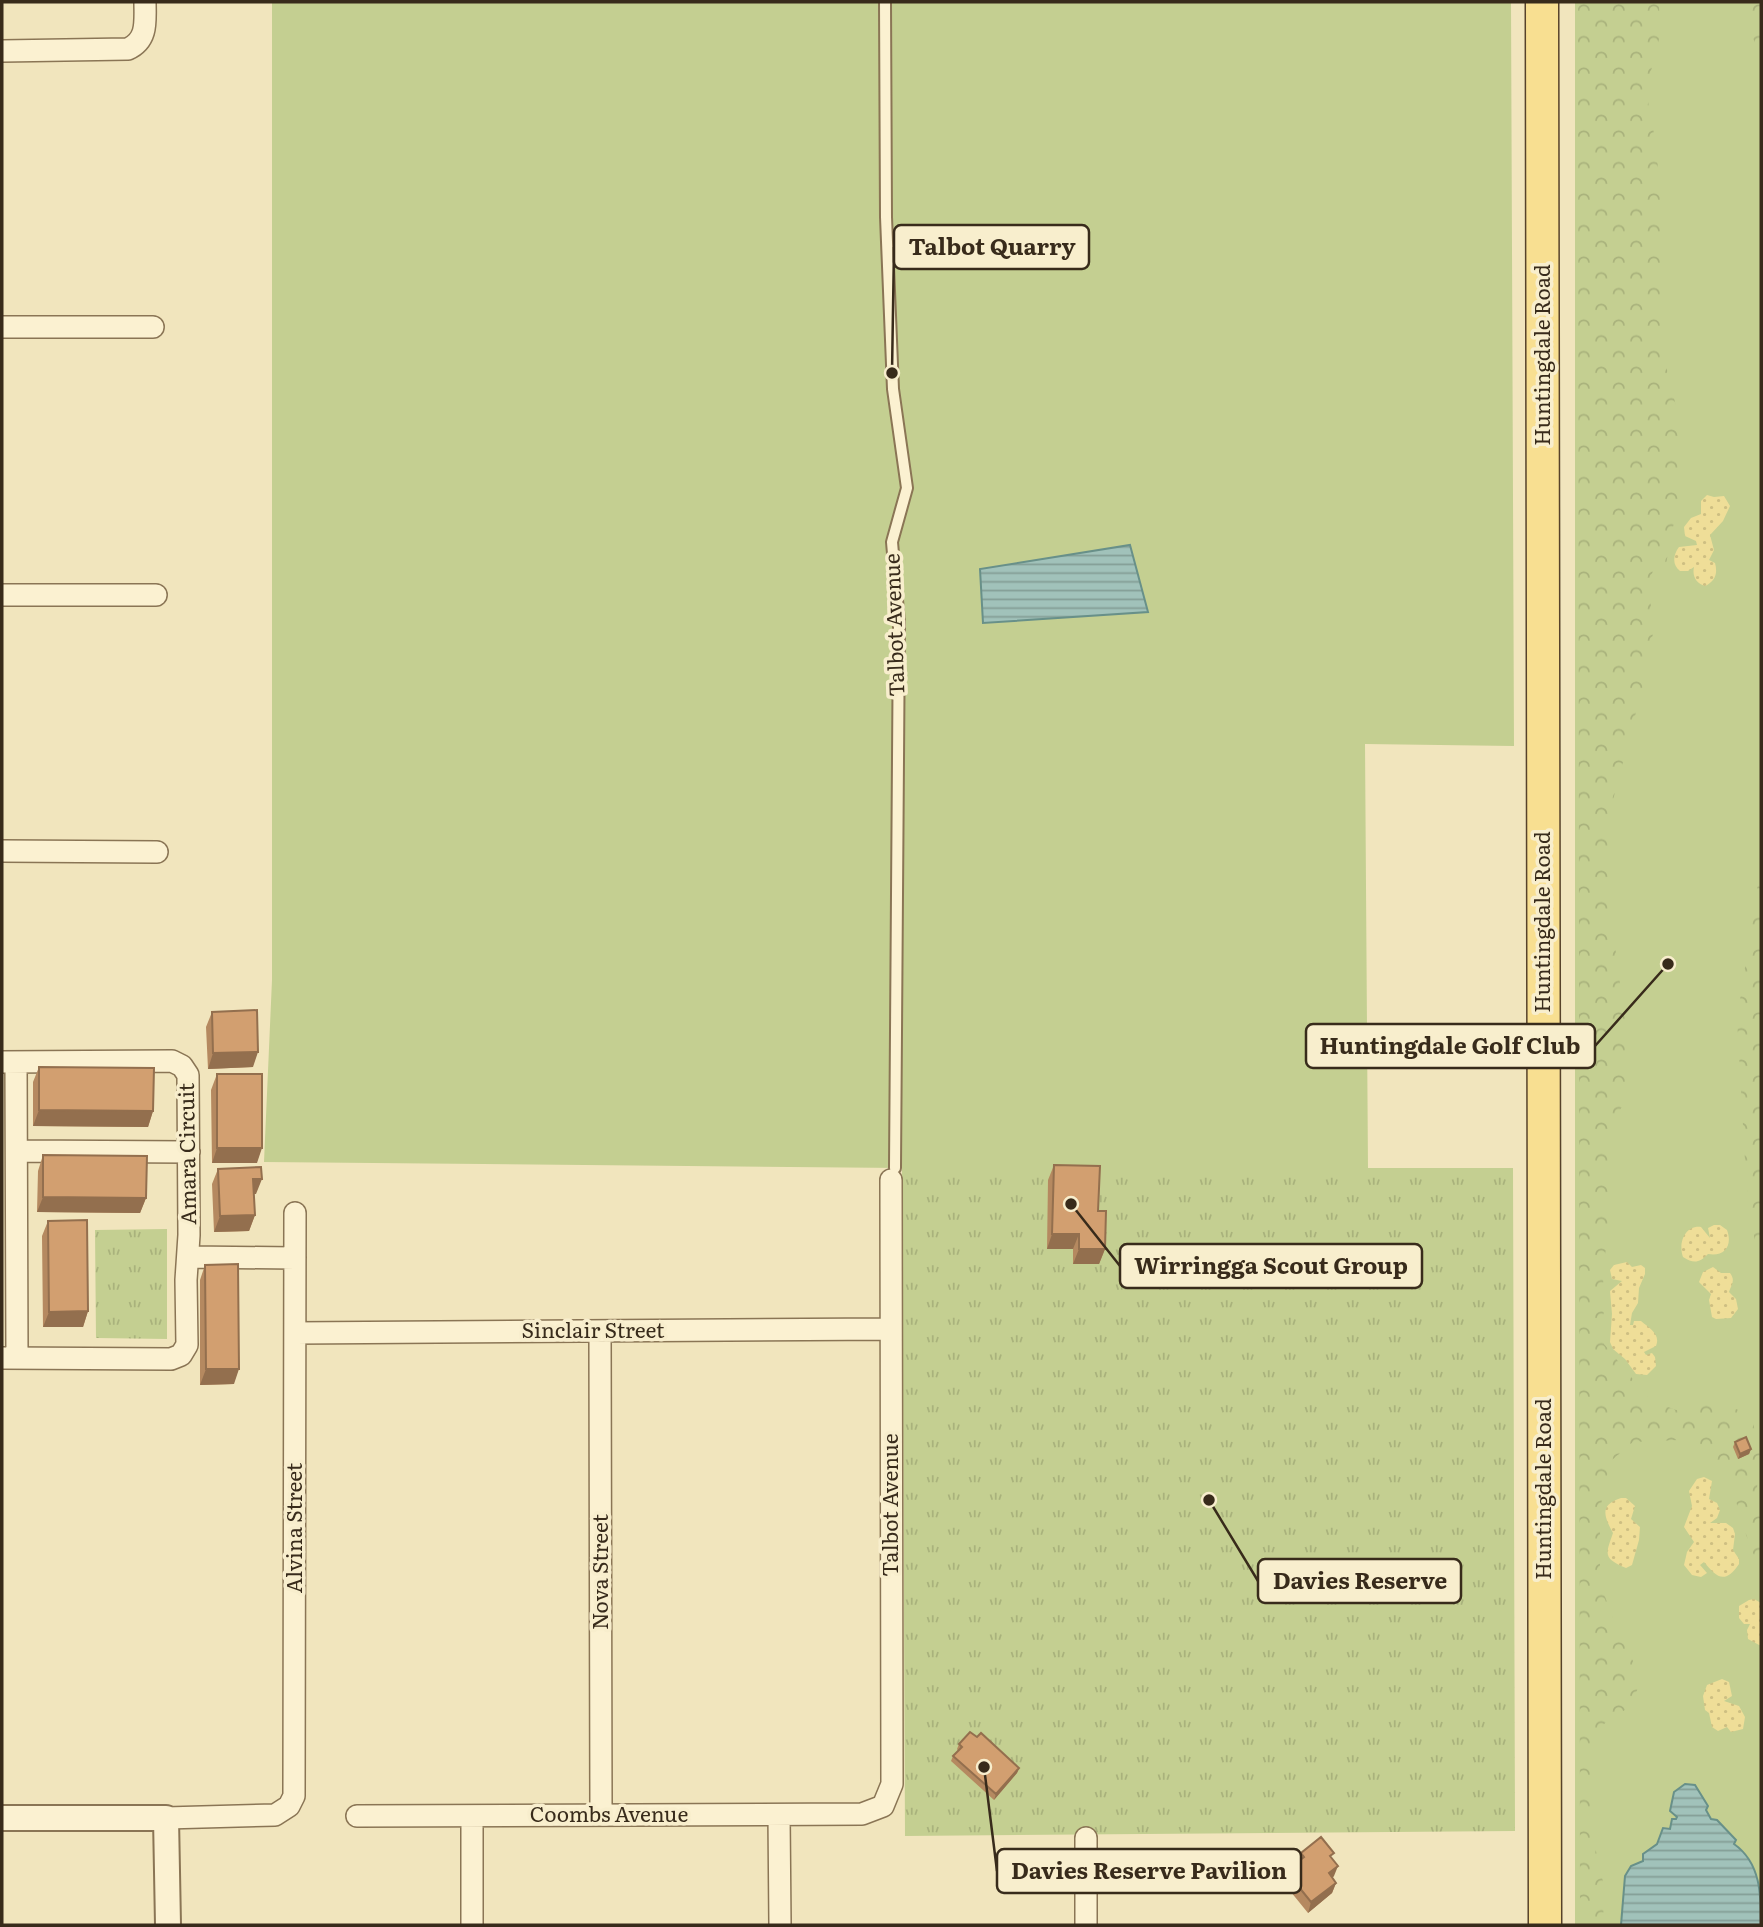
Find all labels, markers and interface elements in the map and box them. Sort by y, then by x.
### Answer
callout: Talbot Quarry [894,225,1089,269]
text: Talbot Quarry [908,228,1076,262]
street label: Huntingdale Road [1525,264,1556,446]
street label: Talbot Avenue [875,553,910,697]
street label: Huntingdale Road [1525,831,1556,1013]
callout: Huntingdale Golf Club [1306,1024,1595,1068]
text: Huntingdale Golf Club [1320,1027,1580,1061]
street label: Amara Circuit [169,1082,202,1225]
callout: Wirringga Scout Group [1120,1244,1422,1288]
text: Wirringga Scout Group [1134,1247,1408,1281]
street label: Sinclair Street [521,1313,665,1344]
street label: Huntingdale Road [1526,1398,1557,1580]
street label: Talbot Avenue [873,1433,904,1577]
street label: Alvina Street [277,1462,308,1593]
street label: Nova Street [583,1513,614,1630]
callout: Davies Reserve [1258,1559,1461,1603]
text: Davies Reserve [1273,1562,1447,1596]
street label: Coombs Avenue [530,1797,688,1828]
callout: Davies Reserve Pavilion [997,1849,1301,1893]
text: Davies Reserve Pavilion [1011,1852,1287,1886]

